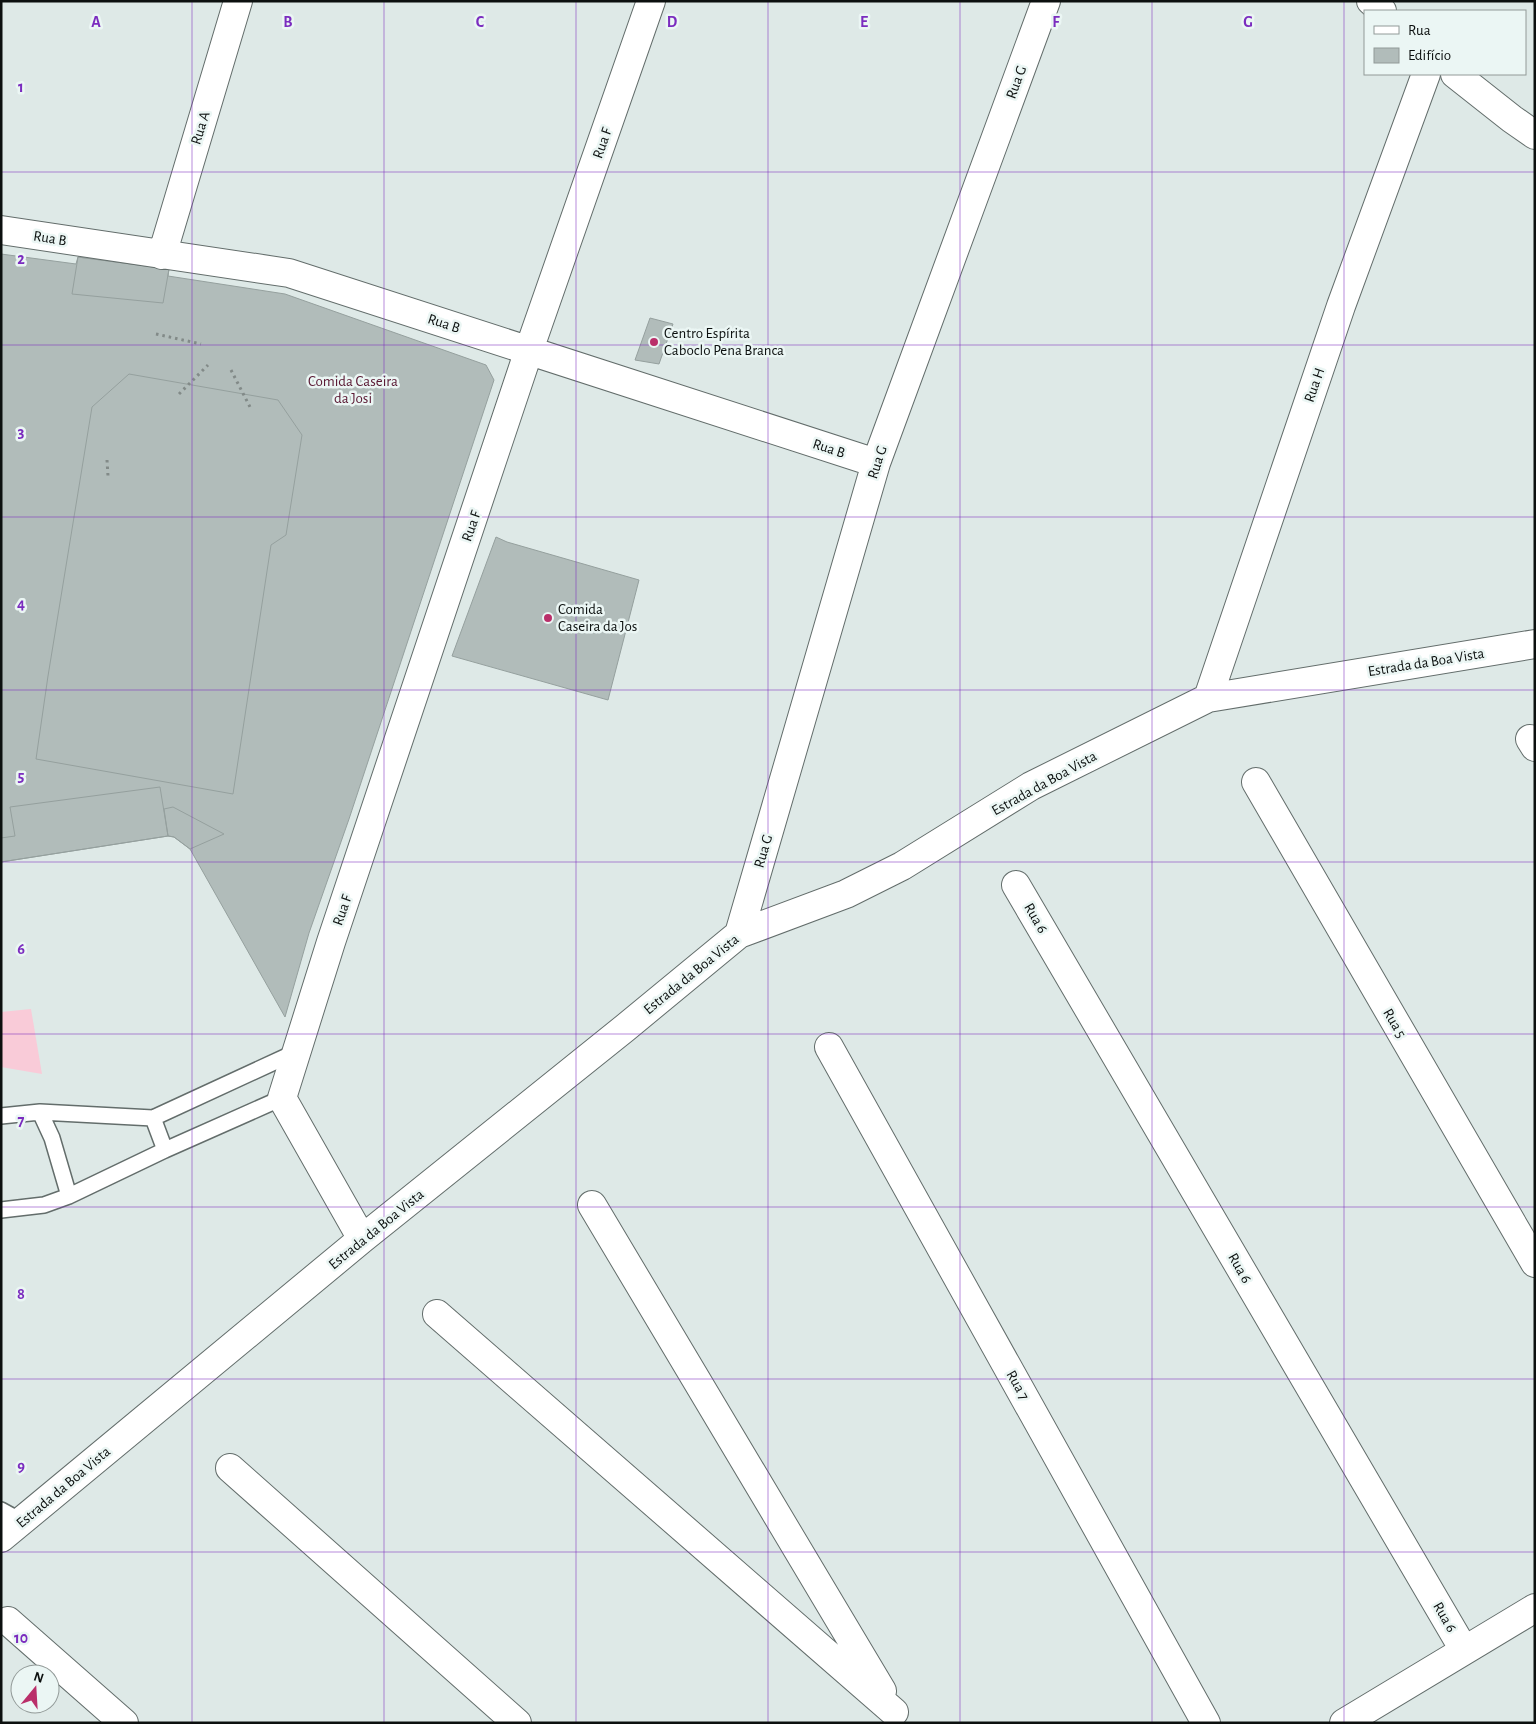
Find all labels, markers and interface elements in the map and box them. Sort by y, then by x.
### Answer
legend [1364,10,1526,75]
text: A [91,14,101,30]
text: B [283,14,293,30]
text: C [476,14,485,30]
text: D [667,14,678,30]
text: E [860,14,868,30]
text: F [1052,14,1060,30]
text: G [1243,14,1253,30]
text: Rua [1408,23,1431,38]
text: Edifício [1408,48,1451,63]
street label: Rua G [1004,64,1029,101]
text: 1 [18,79,24,95]
street label: Rua A [188,110,213,146]
street label: Rua F [590,125,615,161]
street label: Rua B [32,228,67,248]
text: 2 [17,251,25,267]
street label: Rua B [426,311,462,336]
place label: Centro Espírita Caboclo Pena Branca [664,326,784,358]
marker: Centro Espírita Caboclo Pena Branca [648,336,660,348]
street label: Rua H [1302,366,1327,404]
park label: Comida Caseira da Josi [308,374,398,406]
text: 3 [18,424,25,440]
street label: Rua B [811,436,847,461]
street label: Rua G [865,444,890,481]
street label: Rua F [459,508,484,544]
text: 4 [17,596,25,612]
place label: Comida Caseira da Jos [558,602,637,634]
marker: Comida Caseira da Jos [542,612,554,624]
street label: Estrada da Boa Vista [1367,646,1485,679]
street label: Estrada da Boa Vista [989,748,1099,818]
text: 5 [18,768,25,784]
street label: Rua G [752,833,775,870]
street label: Rua F [330,892,355,928]
street label: Rua 6 [1021,901,1050,936]
street label: Estrada da Boa Vista [641,932,742,1017]
text: 6 [17,941,25,957]
street label: Rua 5 [1380,1006,1409,1041]
text: 7 [18,1113,25,1129]
street label: Estrada da Boa Vista [326,1187,427,1272]
street label: Rua 6 [1225,1251,1254,1286]
text: 8 [17,1286,25,1302]
street label: Rua 7 [1003,1368,1032,1403]
street label: Estrada da Boa Vista [13,1444,113,1531]
text: 9 [17,1458,25,1474]
street label: Rua 6 [1430,1600,1459,1635]
text: 10 [14,1630,28,1646]
north arrow [10,1664,60,1714]
text: N [32,1669,46,1686]

